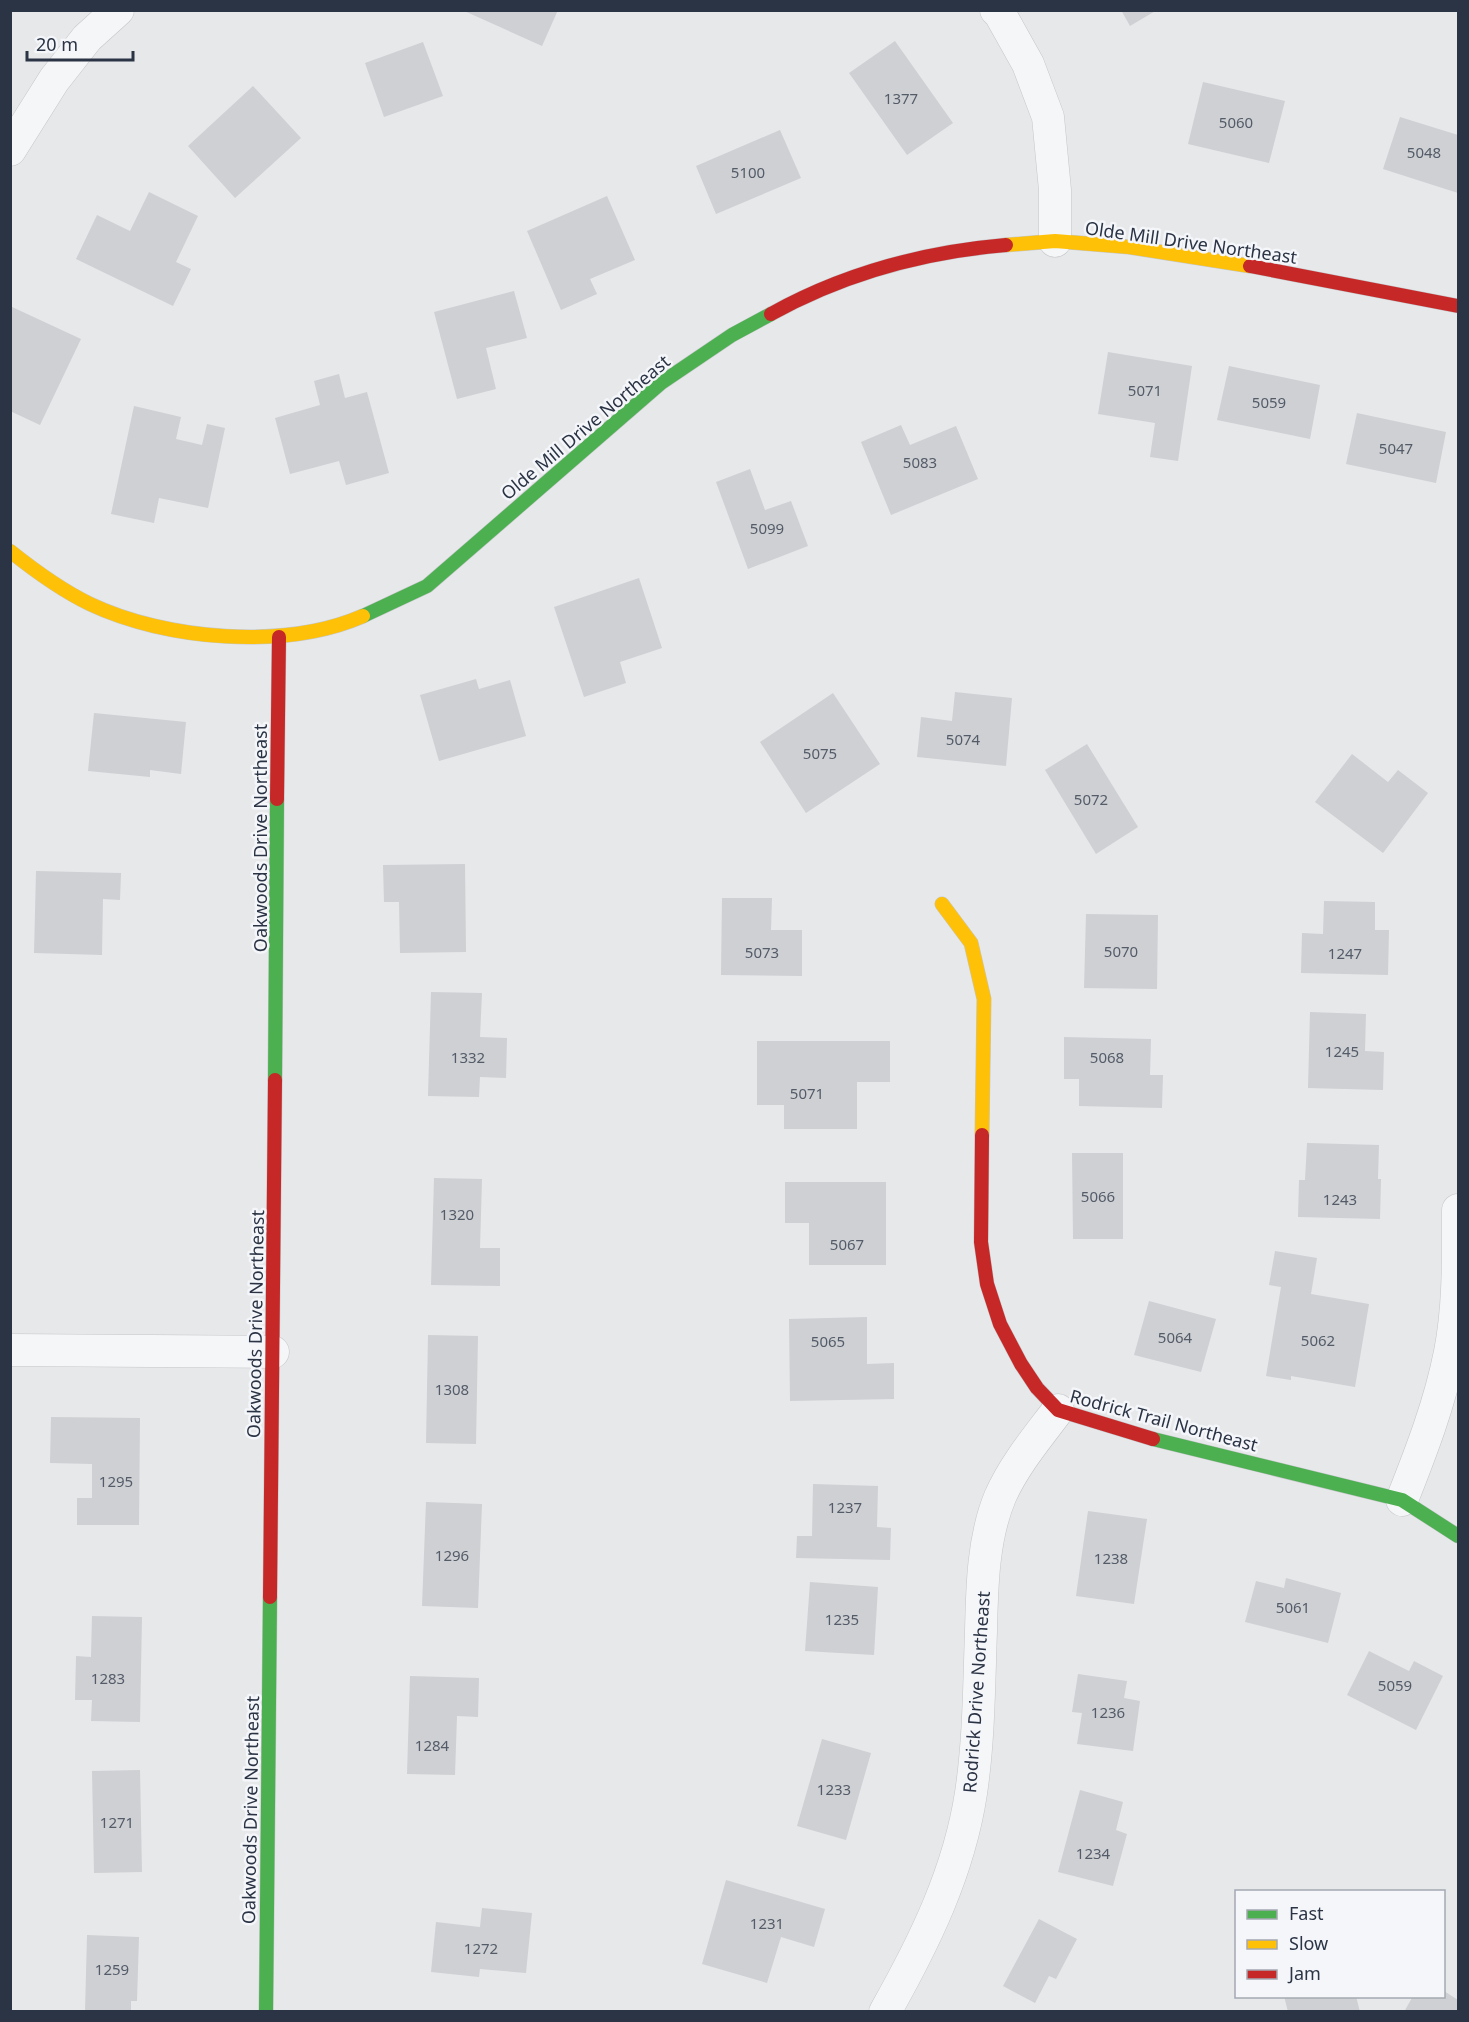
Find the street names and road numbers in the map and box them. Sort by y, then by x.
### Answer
street label: Olde Mill Drive Northeast [1084,215,1299,269]
street label: Olde Mill Drive Northeast [495,349,675,505]
street label: Oakwoods Drive Northeast [248,723,272,952]
street label: Oakwoods Drive Northeast [241,1209,269,1438]
street label: Rodrick Trail Northeast [1067,1383,1261,1457]
street label: Rodrick Drive Northeast [957,1590,995,1794]
street label: Oakwoods Drive Northeast [236,1695,264,1924]

